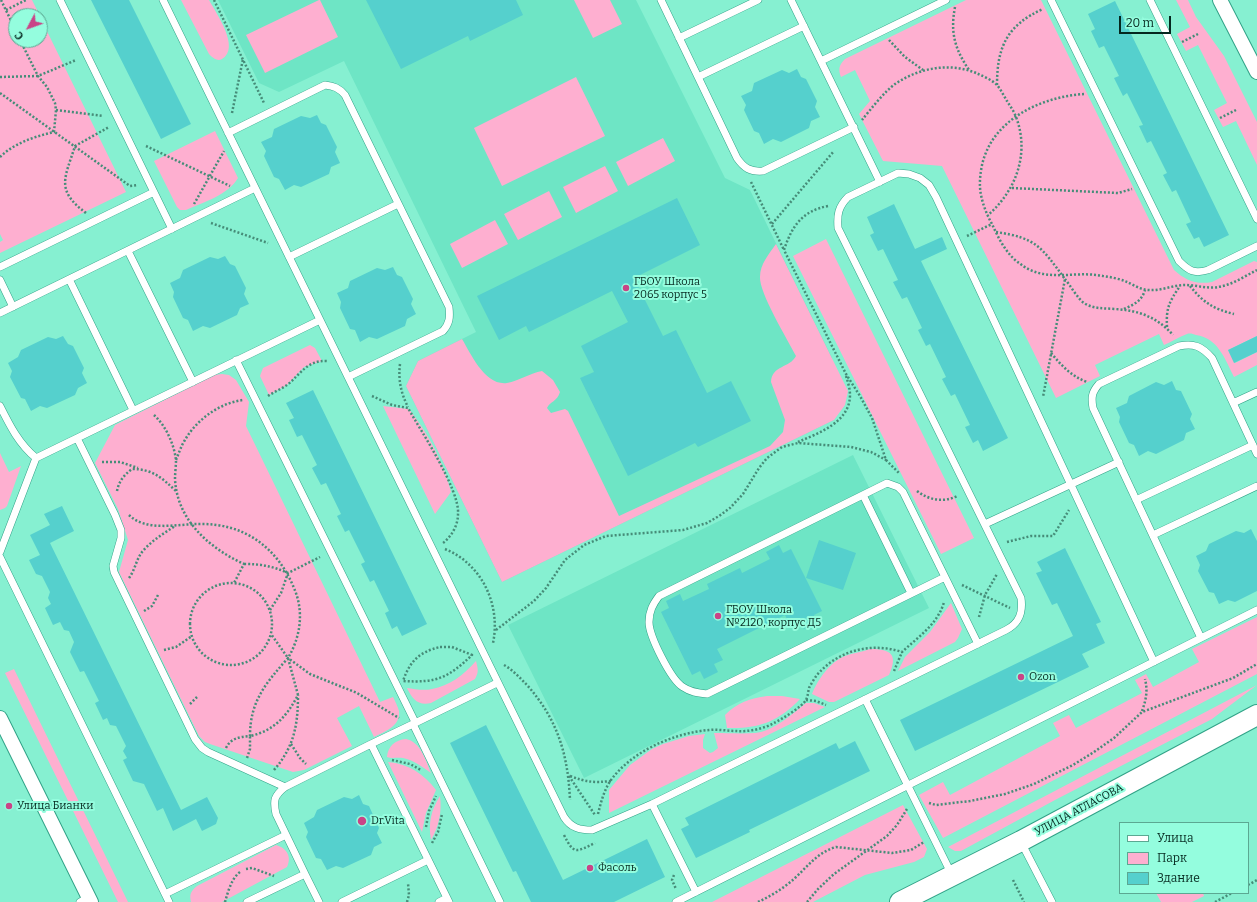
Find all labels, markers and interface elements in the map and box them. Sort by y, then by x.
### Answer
north arrow [8,8,48,48]
scale bar [1121,8,1173,34]
text: 20 m [1126,16,1154,30]
text: С [12,29,27,42]
place label: ГБОУ Школа 2065 корпус 5 [634,275,707,301]
marker: ГБОУ Школа 2065 корпус 5 [621,283,631,293]
place label: ГБОУ Школа №2120, корпус Д5 [726,603,821,629]
marker: ГБОУ Школа №2120, корпус Д5 [713,611,723,621]
place label: Ozon [1029,670,1056,684]
marker: Ozon [1016,672,1026,682]
street label: УЛИЦА АТЛАСОВА [1032,781,1126,839]
place label: Улица Бианки [17,799,93,813]
marker: Улица Бианки [4,801,14,811]
place label: Dr.Vita [371,814,405,828]
marker: Dr.Vita [356,815,368,827]
legend [1119,822,1249,894]
text: Улица [1157,831,1193,845]
text: Парк [1157,851,1187,865]
place label: Фасоль [598,861,636,875]
marker: Фасоль [585,863,595,873]
text: Здание [1157,871,1200,885]

